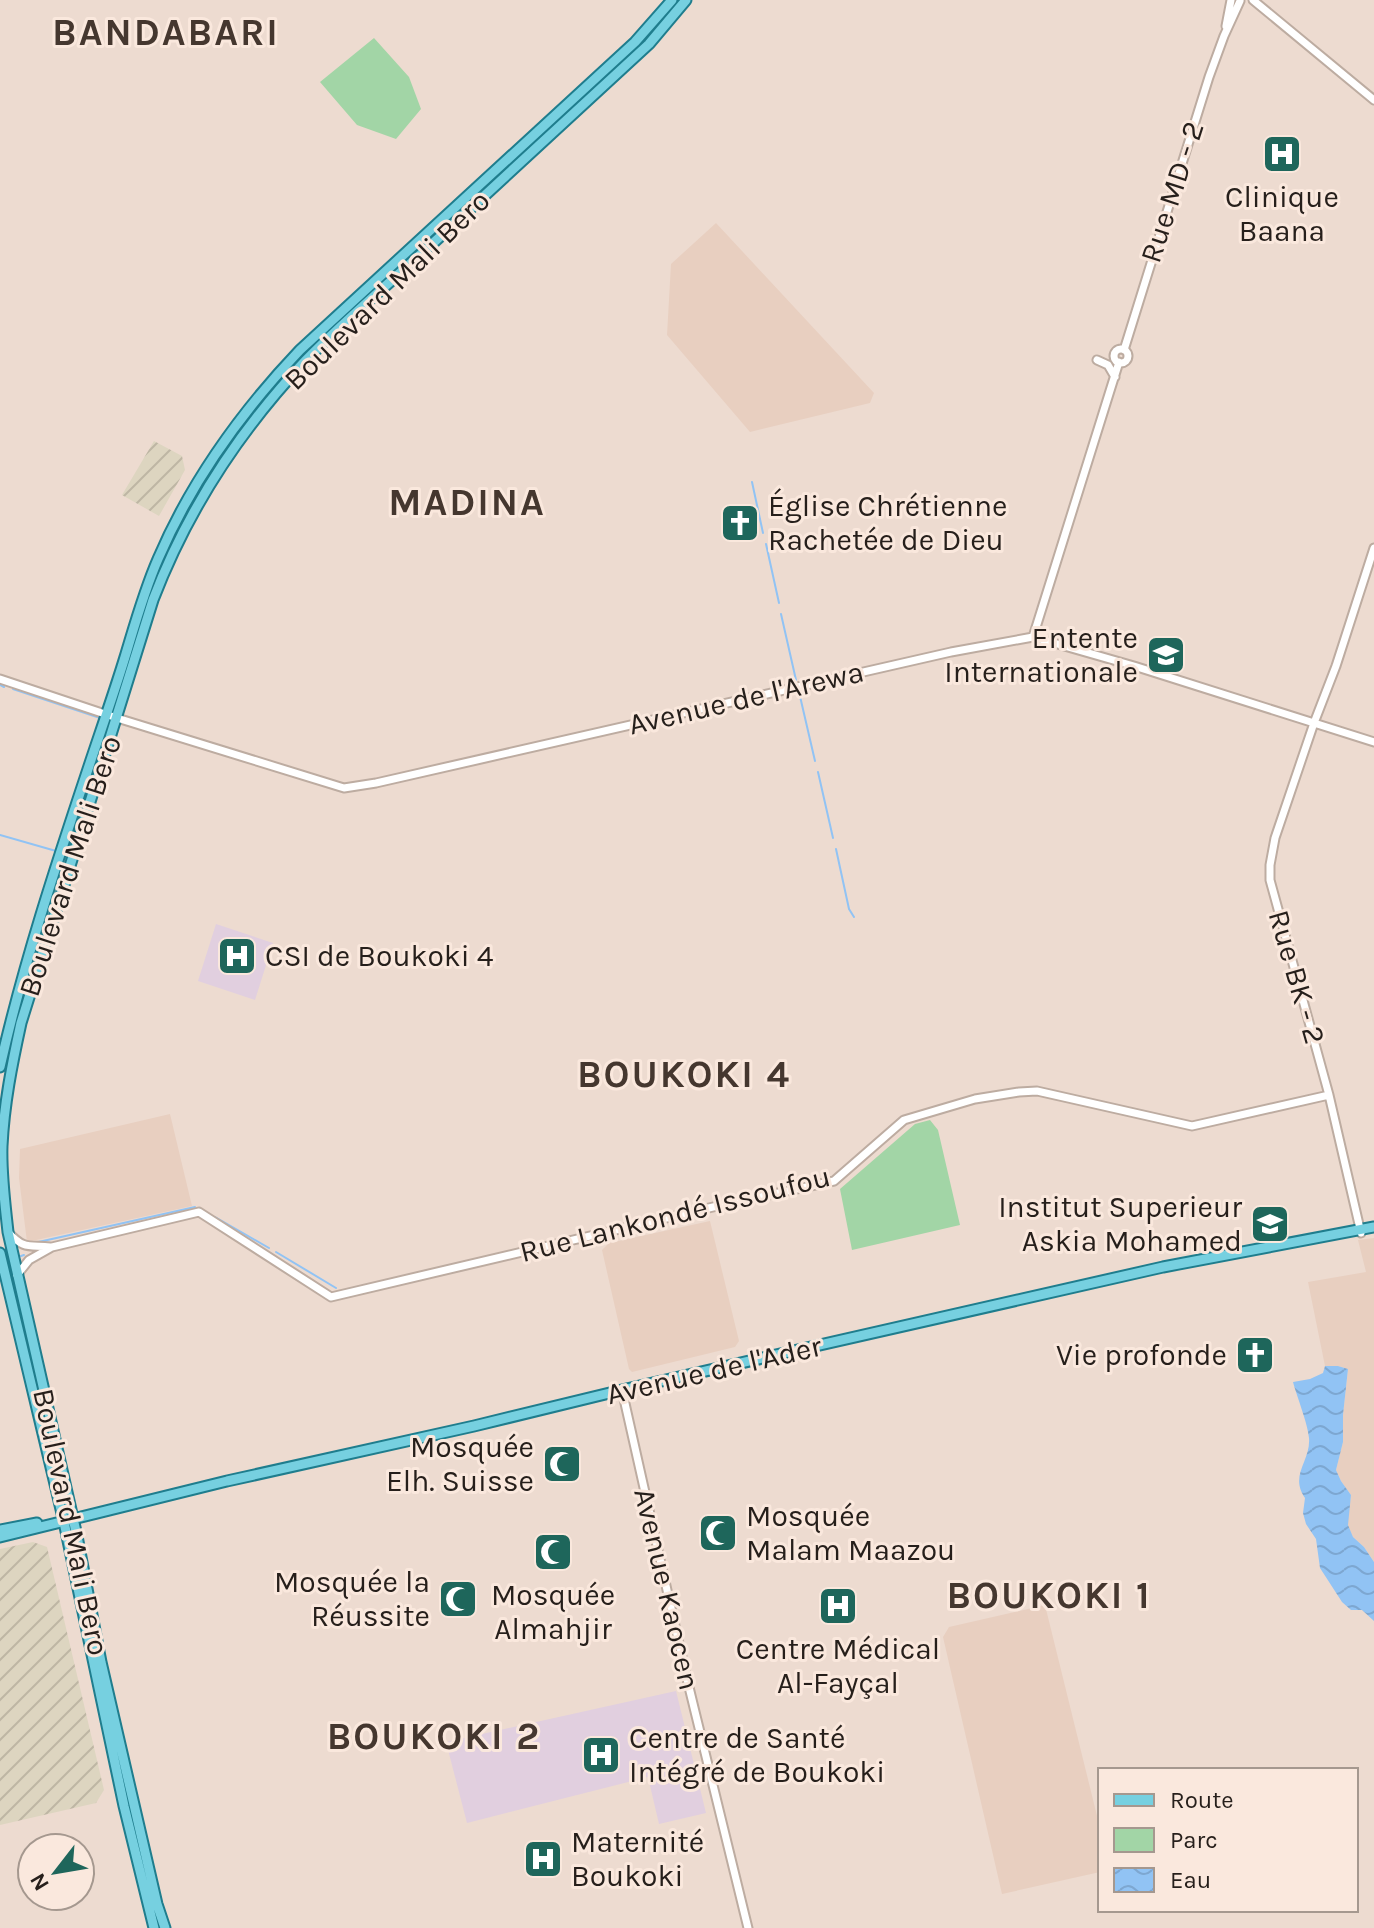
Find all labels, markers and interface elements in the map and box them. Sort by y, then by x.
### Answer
district label: BANDABARI [52,10,280,55]
street label: Rue MD - 2 [1132,117,1212,267]
hospital icon: Clinique Baana [1261,133,1303,175]
place label: Clinique Baana [1225,179,1339,249]
street label: Boulevard Mali Bero [277,183,497,397]
district label: MADINA [388,480,546,525]
place label: Église Chrétienne Rachetée de Dieu [768,488,1007,558]
church icon: Église Chrétienne Rachetée de Dieu [719,502,761,544]
place label: Entente Internationale [944,620,1138,690]
school or university icon: Entente Internationale [1145,634,1187,676]
street label: Avenue de l'Arewa [625,653,867,743]
street label: Boulevard Mali Bero [11,731,129,1001]
street label: Rue BK - 2 [1261,906,1333,1048]
hospital icon: CSI de Boukoki 4 [216,935,258,977]
place label: CSI de Boukoki 4 [265,938,494,974]
district label: BOUKOKI 4 [577,1052,791,1097]
street label: Rue Lankondé Issoufou [516,1158,834,1270]
place label: Institut Superieur Askia Mohamed [998,1189,1242,1259]
school or university icon: Institut Superieur Askia Mohamed [1249,1203,1291,1245]
street label: Avenue de l'Ader [603,1328,825,1412]
church icon: Vie profonde [1234,1334,1276,1376]
place label: Vie profonde [1056,1337,1227,1373]
street label: Boulevard Mali Bero [25,1385,117,1659]
place label: Mosquée Elh. Suisse [386,1429,534,1499]
mosque icon: Mosquée Elh. Suisse [541,1443,583,1485]
street label: Avenue Kaocen [626,1485,708,1693]
place label: Mosquée Malam Maazou [746,1498,955,1568]
mosque icon: Mosquée Malam Maazou [697,1512,739,1554]
mosque icon: Mosquée Almahjir [532,1531,574,1573]
place label: Mosquée la Réussite [274,1564,430,1634]
district label: BOUKOKI 1 [946,1573,1152,1618]
place label: Mosquée Almahjir [491,1577,615,1647]
mosque icon: Mosquée la Réussite [437,1578,479,1620]
hospital icon: Centre Médical Al-Fayçal [817,1585,859,1627]
place label: Centre Médical Al-Fayçal [736,1631,940,1701]
district label: BOUKOKI 2 [327,1714,541,1759]
place label: Centre de Santé Intégré de Boukoki [629,1720,885,1790]
hospital icon: Centre de Santé Intégré de Boukoki [580,1734,622,1776]
legend [1098,1768,1358,1912]
text: Route [1170,1786,1234,1814]
place label: Maternité Boukoki [571,1824,704,1894]
text: Parc [1170,1826,1218,1854]
north arrow [16,1832,96,1912]
hospital icon: Maternité Boukoki [522,1838,564,1880]
text: Eau [1170,1866,1211,1894]
text: N [25,1868,55,1895]

